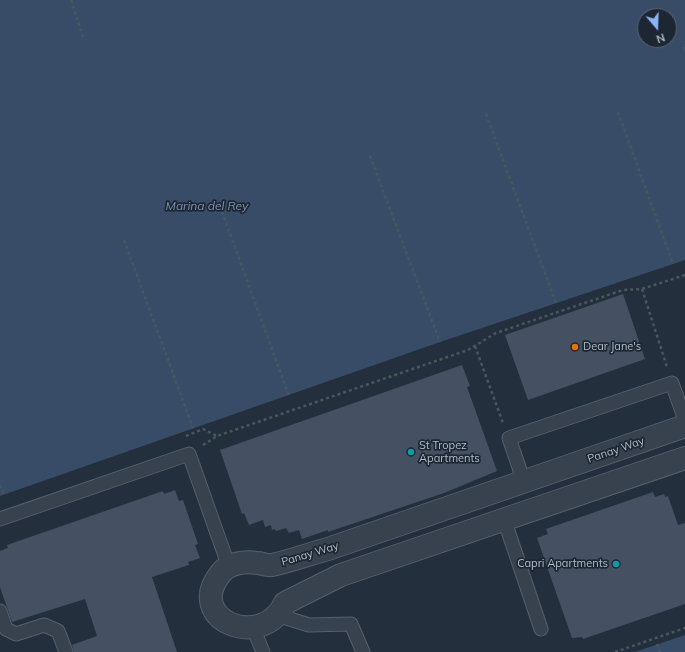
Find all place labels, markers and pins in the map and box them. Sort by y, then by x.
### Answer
place label: Dear Jane's [583,340,641,354]
marker: Dear Jane's [570,342,580,352]
place label: St Tropez Apartments [419,439,480,465]
marker: St Tropez Apartments [406,447,416,457]
place label: Capri Apartments [517,557,608,571]
marker: Capri Apartments [611,559,621,569]

